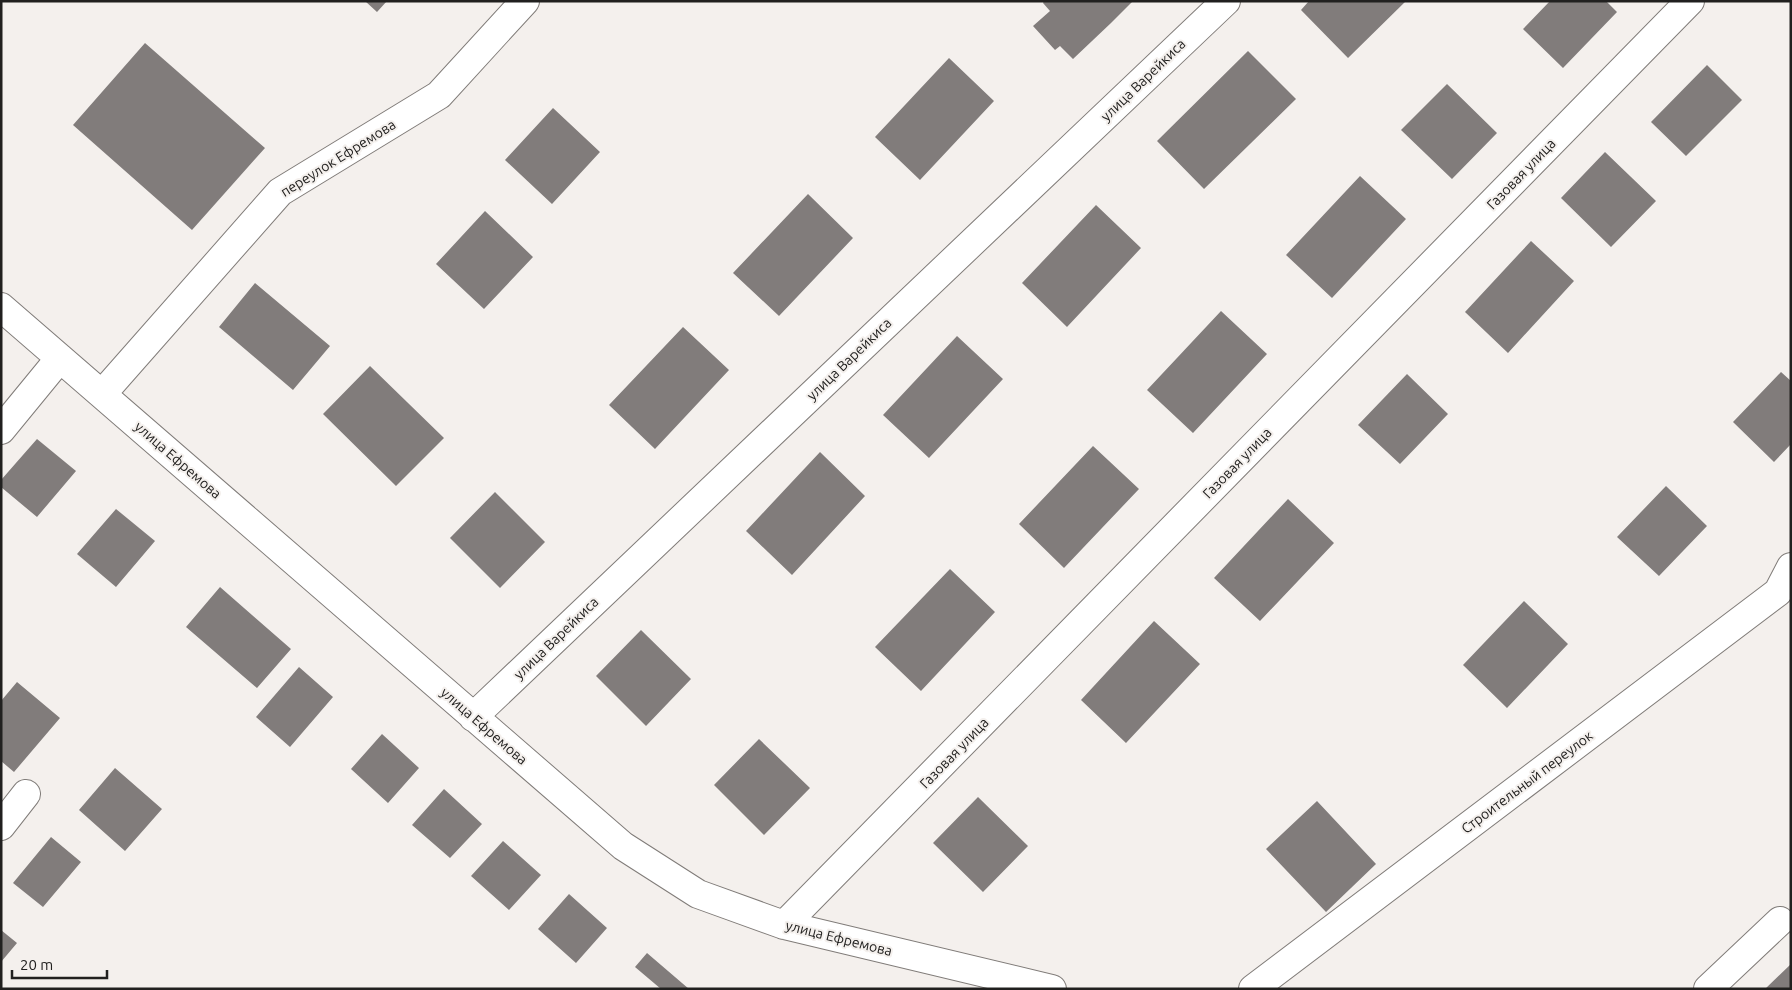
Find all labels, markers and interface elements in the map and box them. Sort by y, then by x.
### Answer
street label: улица Варейкиса [1098,36,1188,124]
street label: переулок Ефремова [278,116,398,200]
street label: Газовая улица [1483,135,1559,213]
street label: улица Варейкиса [804,315,894,403]
street label: улица Ефремова [132,418,224,502]
street label: Газовая улица [1199,424,1275,502]
street label: улица Варейкиса [511,594,601,682]
street label: улица Ефремова [438,684,530,768]
street label: Газовая улица [916,714,992,792]
street label: Строительный переулок [1458,727,1596,837]
street label: улица Ефремова [784,917,894,959]
scale bar [12,948,108,980]
text: 20 m [20,956,53,973]

